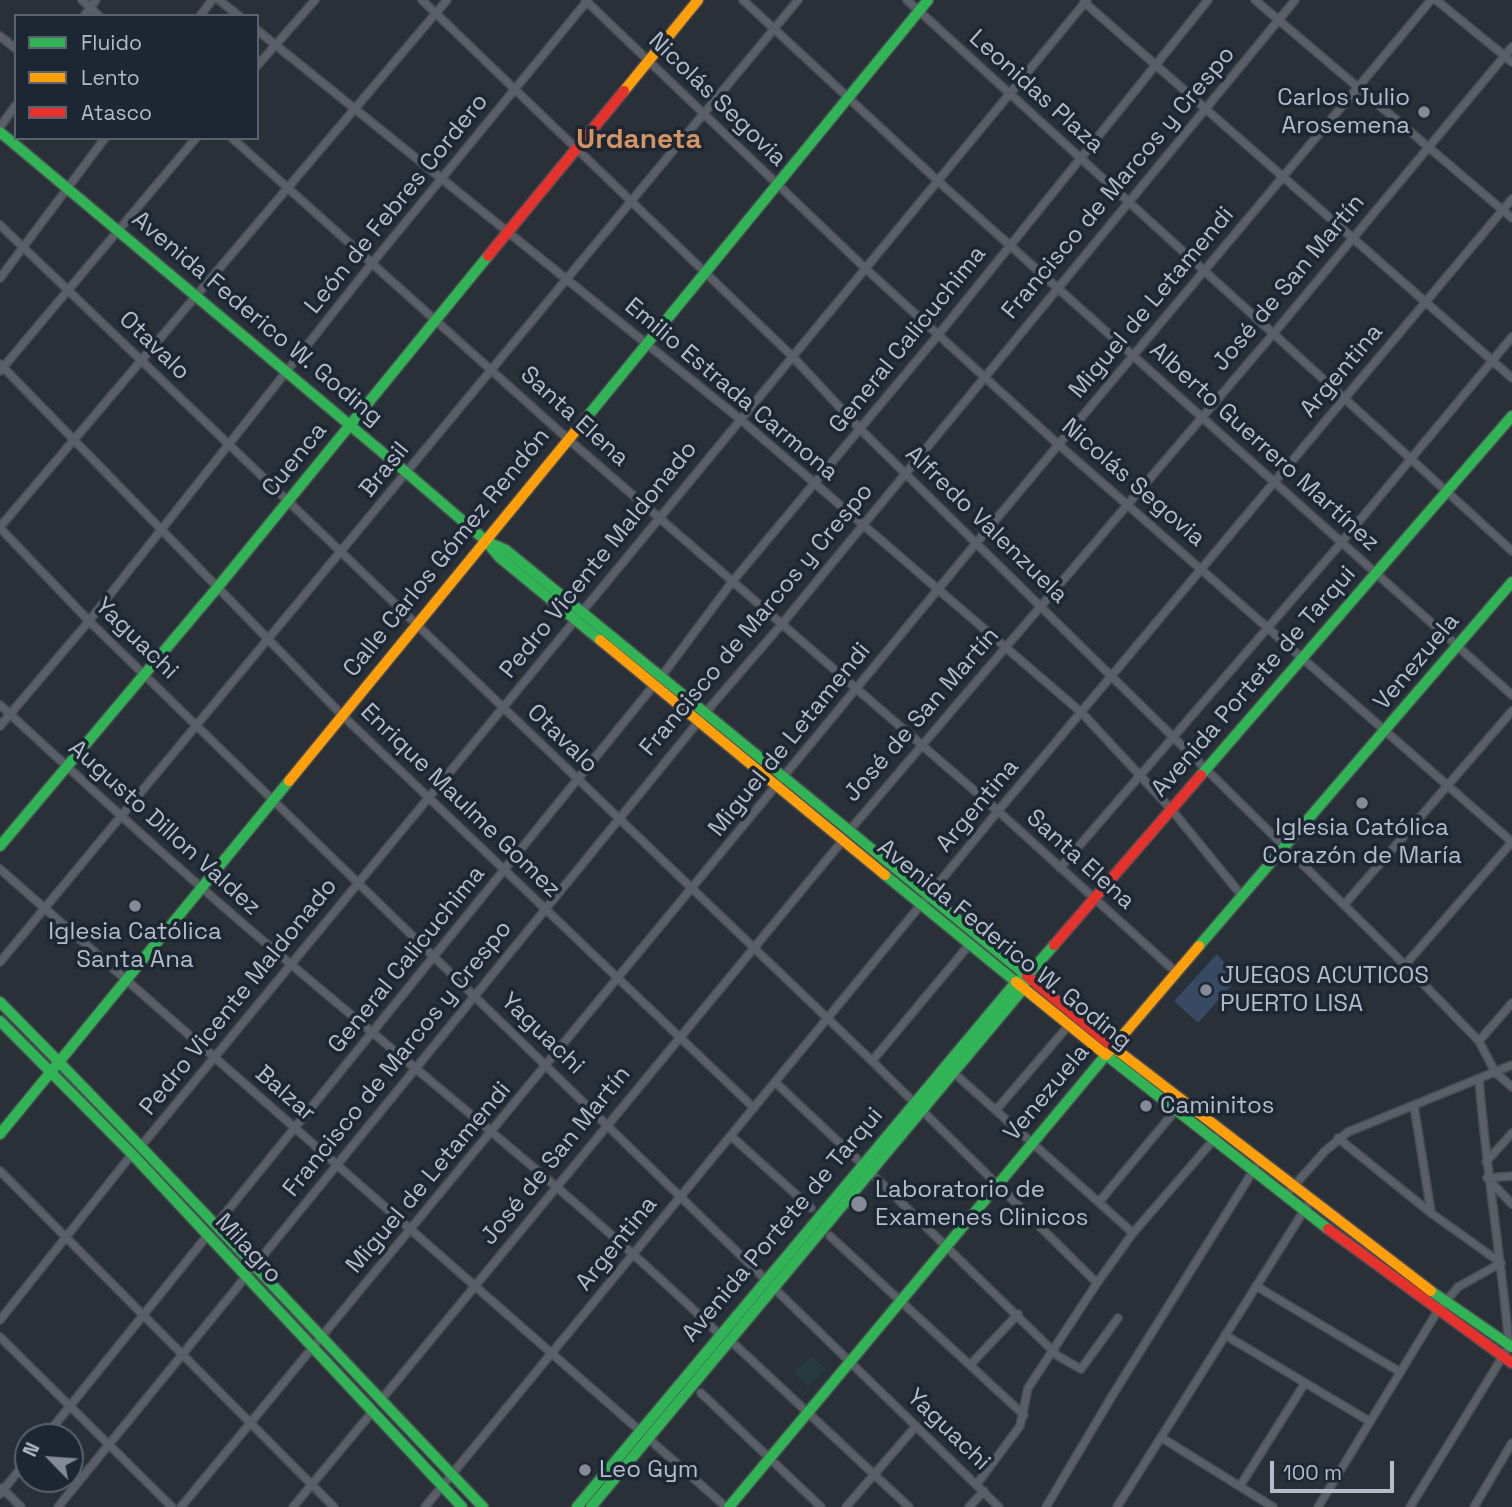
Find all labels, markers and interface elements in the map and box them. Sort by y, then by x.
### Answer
legend [14,14,259,140]
street label: Leonidas Plaza [963,24,1109,160]
street label: Nicolás Segovia [642,27,792,173]
text: Fluido [81,29,142,56]
street label: Francisco de Marcos y Crespo [996,41,1242,325]
text: Lento [81,64,140,91]
place label: Carlos Julio Arosemena [1277,84,1410,140]
street label: León de Febres Cordero [299,88,495,320]
text: Atasco [81,99,152,126]
marker: Carlos Julio Arosemena [1416,104,1432,120]
district label: Urdaneta [576,123,702,157]
street label: José de San Martín [1207,189,1371,377]
street label: Miguel de Letamendi [1063,201,1241,405]
street label: Avenida Federico W. Goding [126,206,388,432]
street label: General Calicuchima [824,240,992,440]
street label: Emilio Estrada Carmona [619,292,843,488]
street label: Otavalo [113,305,195,387]
street label: Argentina [1295,318,1389,424]
street label: Alberto Guerrero Martínez [1143,336,1385,558]
street label: Santa Elena [514,361,634,473]
street label: Nicolás Segovia [1055,413,1211,553]
street label: Cuenca [256,417,334,503]
street label: Calle Carlos Gómez Rendón [338,423,556,683]
street label: Pedro Vicente Maldonado [494,435,704,685]
street label: Brasil [354,437,416,503]
street label: Alfredo Valenzuela [899,440,1073,610]
street label: Francisco de Marcos y Crespo [634,478,880,762]
street label: Avenida Portete de Tarqui [1146,561,1362,803]
street label: Yaguachi [88,592,184,686]
street label: Venezuela [1368,608,1466,716]
street label: José de San Martín [838,622,1006,808]
street label: Miguel de Letamendi [703,637,877,843]
street label: Enrique Maulme Gomez [354,698,566,904]
street label: Otavalo [521,698,603,780]
street label: Augusto Dillon Valdez [62,734,266,922]
street label: Argentina [931,753,1025,859]
marker: Iglesia Católica Corazón de María [1354,795,1370,811]
street label: Santa Elena [1020,804,1140,916]
place label: Iglesia Católica Corazón de María [1262,814,1462,870]
street label: Avenida Federico W. Goding [871,834,1137,1056]
street label: General Calicuchima [323,860,491,1060]
street label: Pedro Vicente Maldonado [134,872,344,1122]
marker: Iglesia Católica Santa Ana [127,898,143,914]
street label: Francisco de Marcos y Crespo [278,915,518,1203]
place label: Iglesia Católica Santa Ana [48,918,222,974]
place label: JUEGOS ACUTICOS PUERTO LISA [1220,962,1429,1018]
marker: JUEGOS ACUTICOS PUERTO LISA [1198,982,1214,998]
street label: Yaguachi [494,987,590,1081]
street label: Venezuela [998,1039,1096,1147]
street label: Balzar [249,1060,321,1128]
street label: José de San Martín [475,1061,637,1251]
street label: Miguel de Letamendi [340,1076,518,1280]
place label: Caminitos [1160,1092,1274,1120]
marker: Caminitos [1138,1098,1154,1114]
street label: Avenida Portete de Tarqui [677,1102,889,1348]
place label: Laboratorio de Examenes Clinicos [875,1176,1088,1232]
street label: Argentina [570,1191,664,1297]
marker: Laboratorio de Examenes Clinicos [849,1194,869,1214]
street label: Milagro [209,1208,287,1290]
street label: Yaguachi [900,1383,996,1477]
north arrow [14,1423,84,1493]
text: N [17,1439,45,1461]
scale bar [1274,1448,1398,1492]
place label: Leo Gym [599,1456,698,1484]
text: 100 m [1283,1459,1342,1486]
marker: Leo Gym [577,1462,593,1478]

